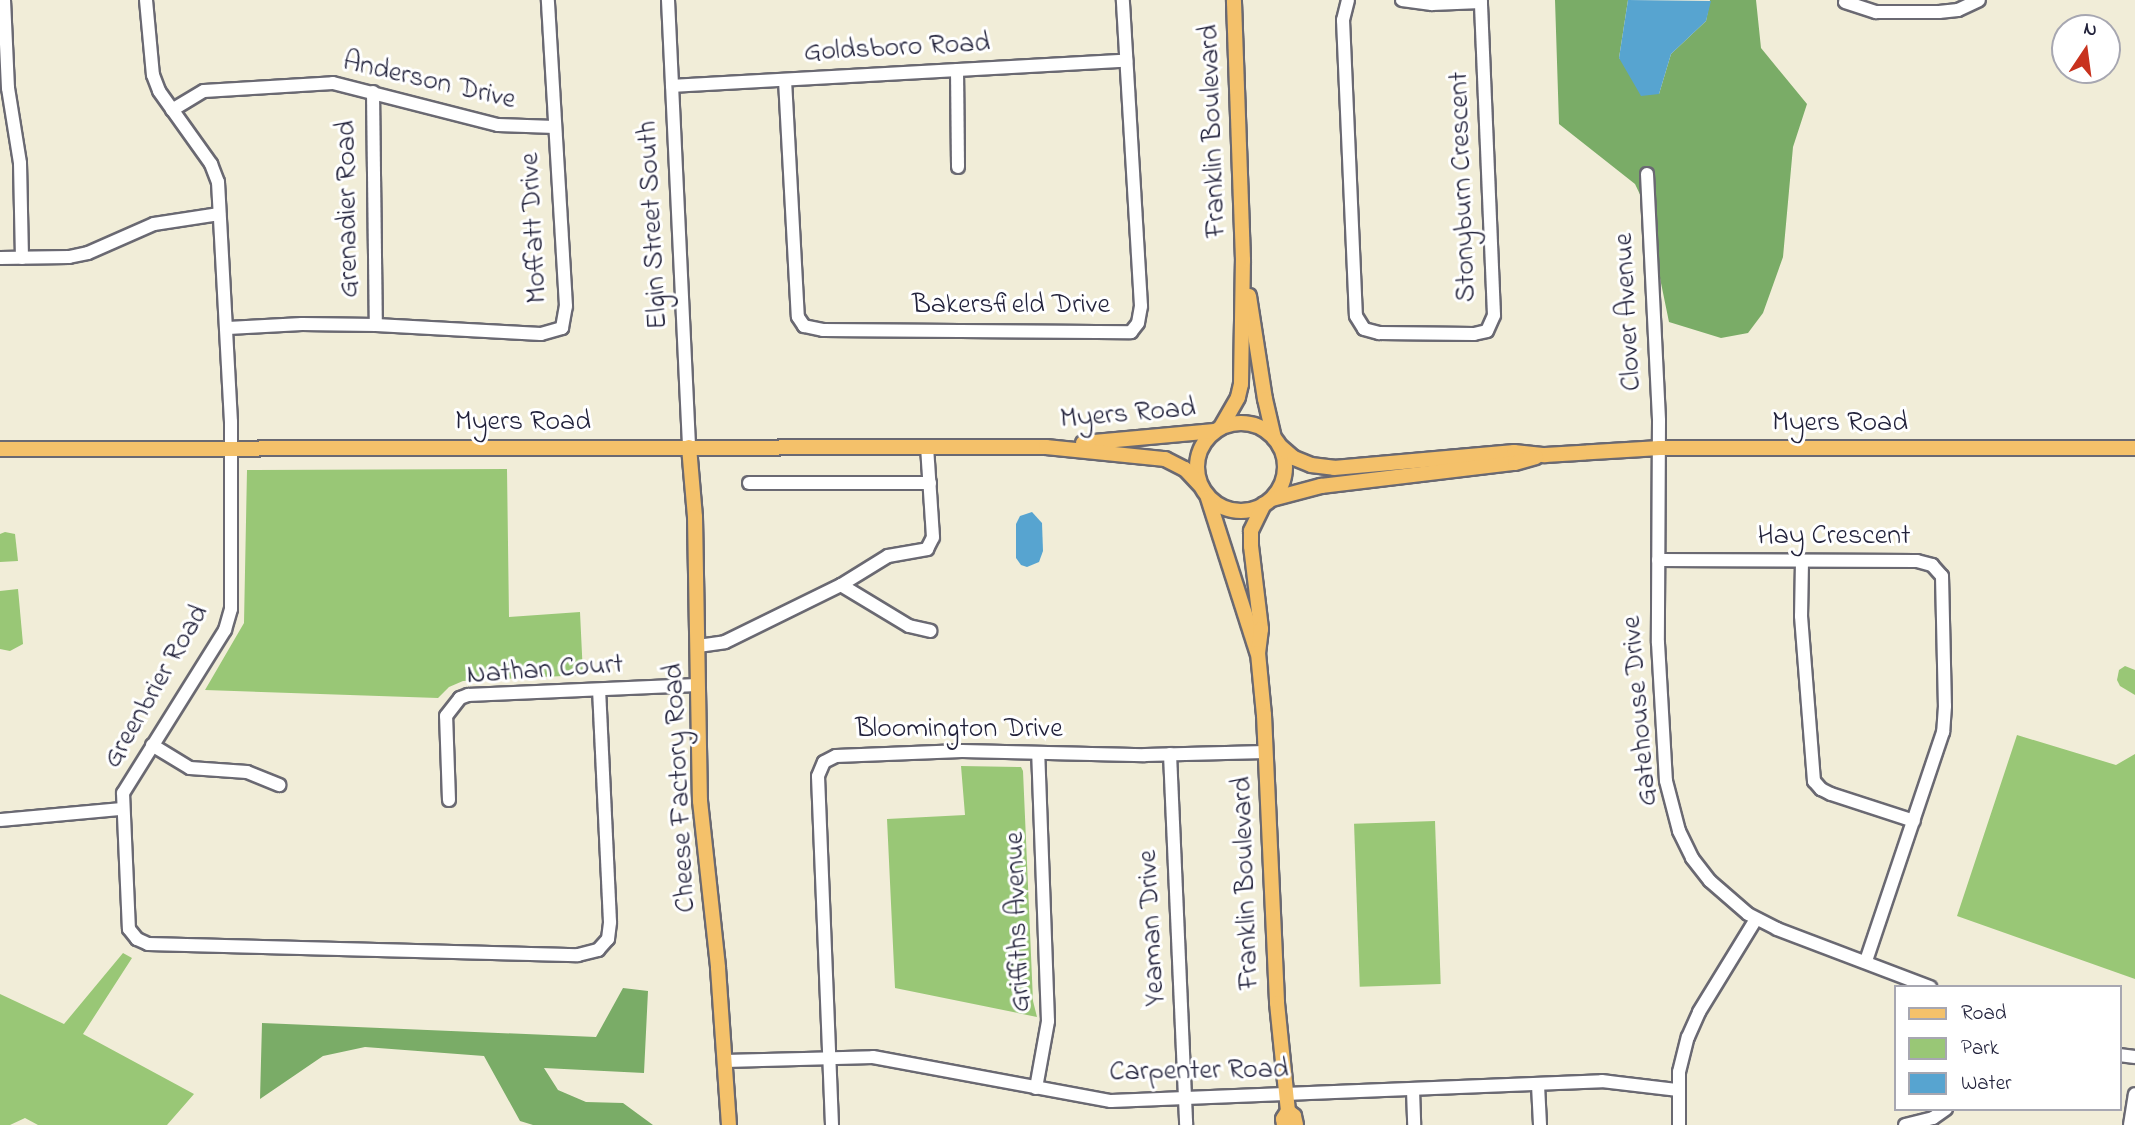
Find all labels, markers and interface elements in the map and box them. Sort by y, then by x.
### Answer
north arrow [2051,14,2121,84]
text: N [2081,15,2100,45]
street label: Franklin Boulevard [1193,24,1235,238]
street label: Goldsboro Road [803,27,991,71]
street label: Anderson Drive [339,46,519,118]
street label: Stonyburn Crescent [1443,71,1485,303]
street label: Grenadier Road [331,120,367,298]
street label: Elgin Street South [632,120,676,330]
street label: Moffatt Drive [514,152,556,304]
street label: Clover Avenue [1608,232,1650,392]
street label: Bakersfield Drive [912,289,1110,323]
street label: Myers Road [1059,392,1197,438]
street label: Myers Road [455,406,591,440]
street label: Myers Road [1772,407,1908,441]
street label: Hay Crescent [1758,520,1910,554]
street label: Greenbrier Road [97,599,217,775]
street label: Gatehouse Drive [1616,615,1666,807]
street label: Nathan Court [466,649,624,693]
street label: Cheese Factory Road [658,663,704,913]
street label: Bloomington Drive [855,713,1063,747]
street label: Franklin Boulevard [1226,776,1268,990]
street label: Griffiths Avenue [999,831,1039,1013]
street label: Yeaman Drive [1132,849,1174,1007]
legend [1894,985,2121,1111]
text: Road [1961,999,2007,1029]
text: Park [1961,1034,1999,1064]
street label: Carpenter Road [1109,1054,1289,1090]
text: Water [1961,1069,2012,1099]

